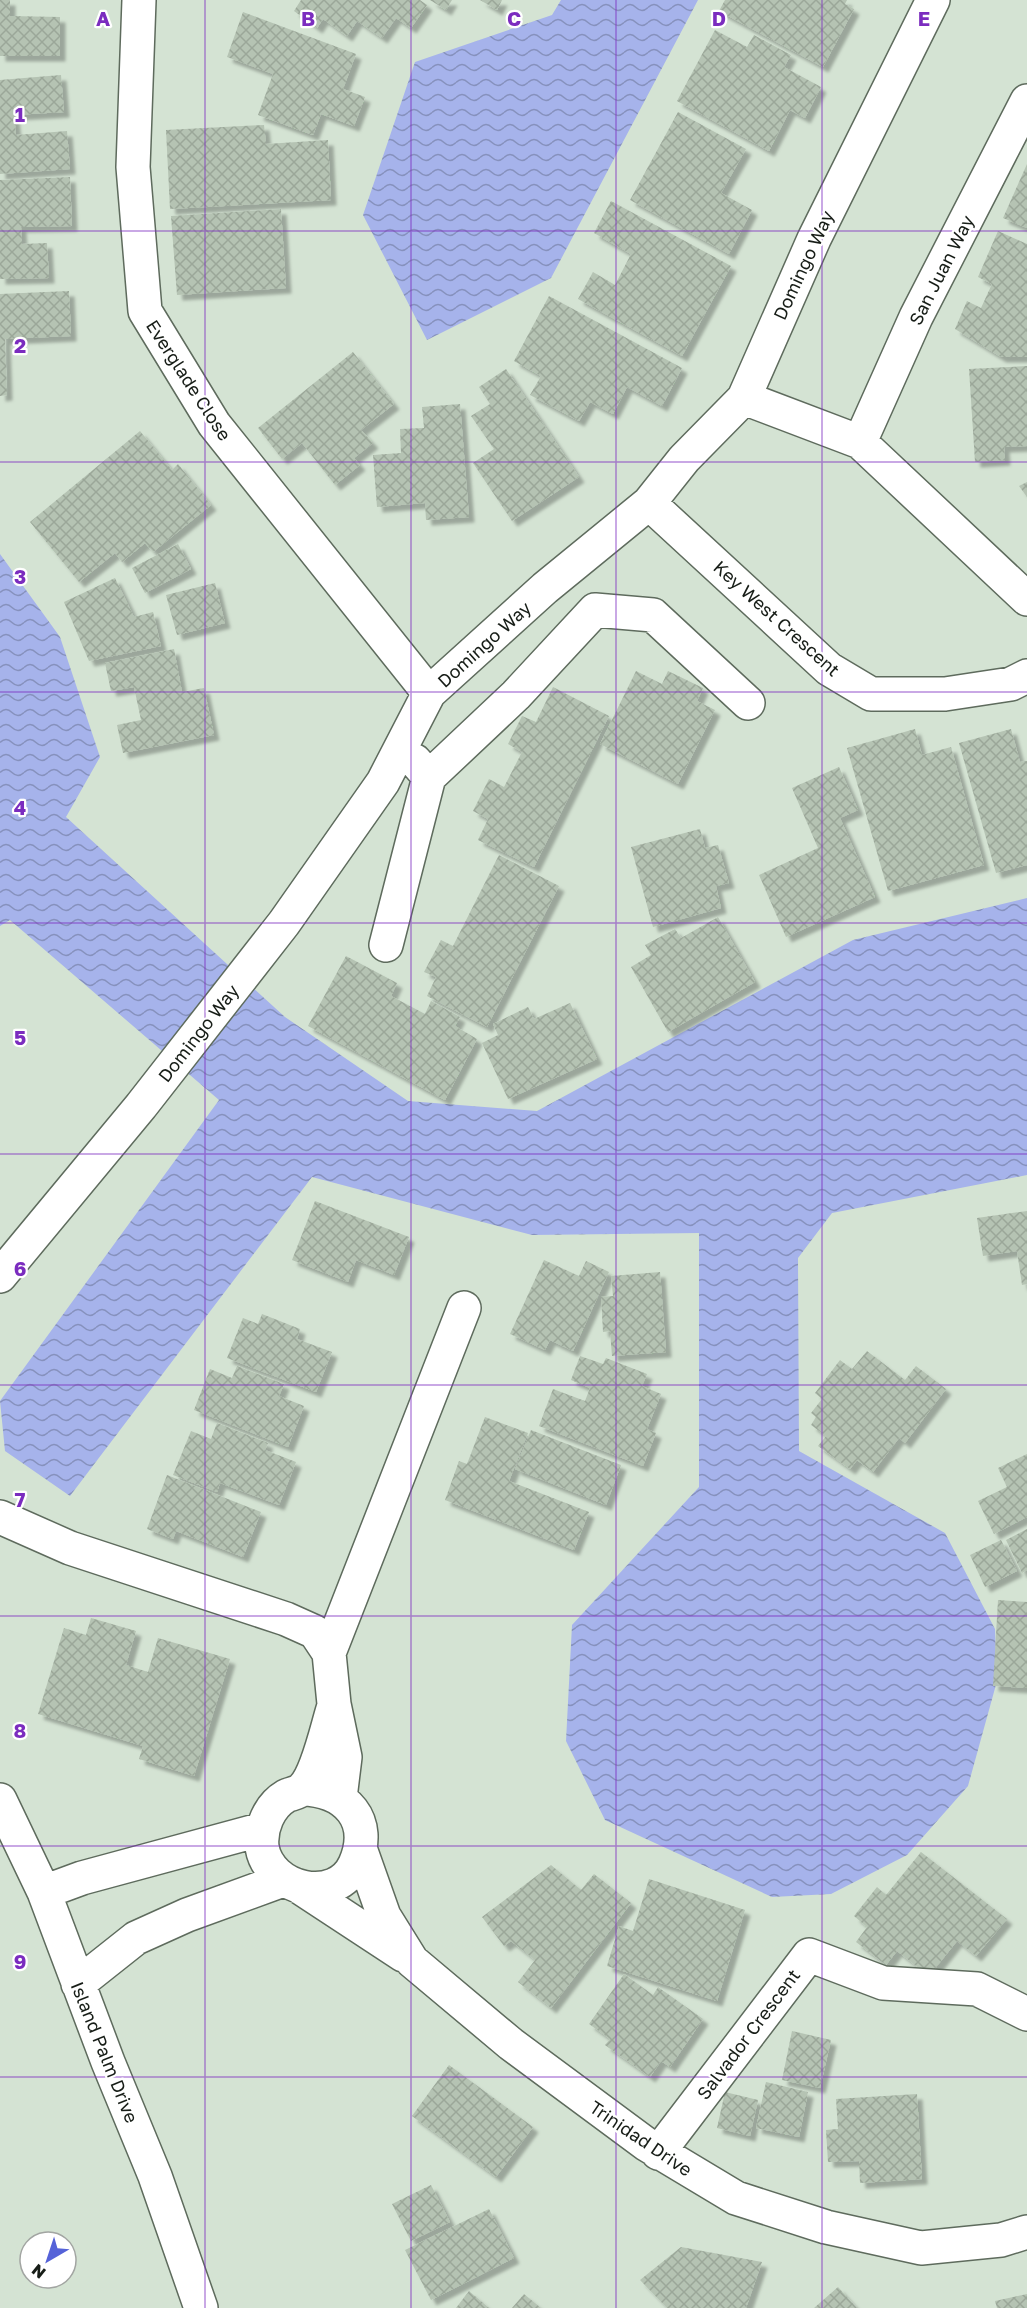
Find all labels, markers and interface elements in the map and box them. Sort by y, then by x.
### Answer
text: A [96,6,110,30]
text: B [301,6,315,30]
text: C [507,6,521,30]
text: D [712,6,726,30]
text: E [918,6,930,30]
text: 1 [15,102,25,126]
street label: Domingo Way [768,207,838,323]
street label: San Juan Way [904,211,978,329]
street label: Everglade Close [142,316,236,444]
text: 2 [14,333,26,357]
street label: Key West Crescent [709,556,845,680]
text: 3 [14,564,26,588]
street label: Domingo Way [433,596,535,692]
text: 4 [14,795,26,819]
street label: Domingo Way [153,980,243,1086]
text: 5 [14,1025,26,1049]
text: 6 [14,1256,26,1280]
text: 7 [15,1487,26,1511]
text: 8 [14,1718,26,1742]
text: 9 [14,1949,26,1973]
street label: Salvador Crescent [692,1964,804,2104]
street label: Island Palm Drive [67,1978,143,2126]
street label: Trinidad Drive [586,2096,696,2180]
north arrow [18,2230,78,2290]
text: N [28,2260,50,2283]

